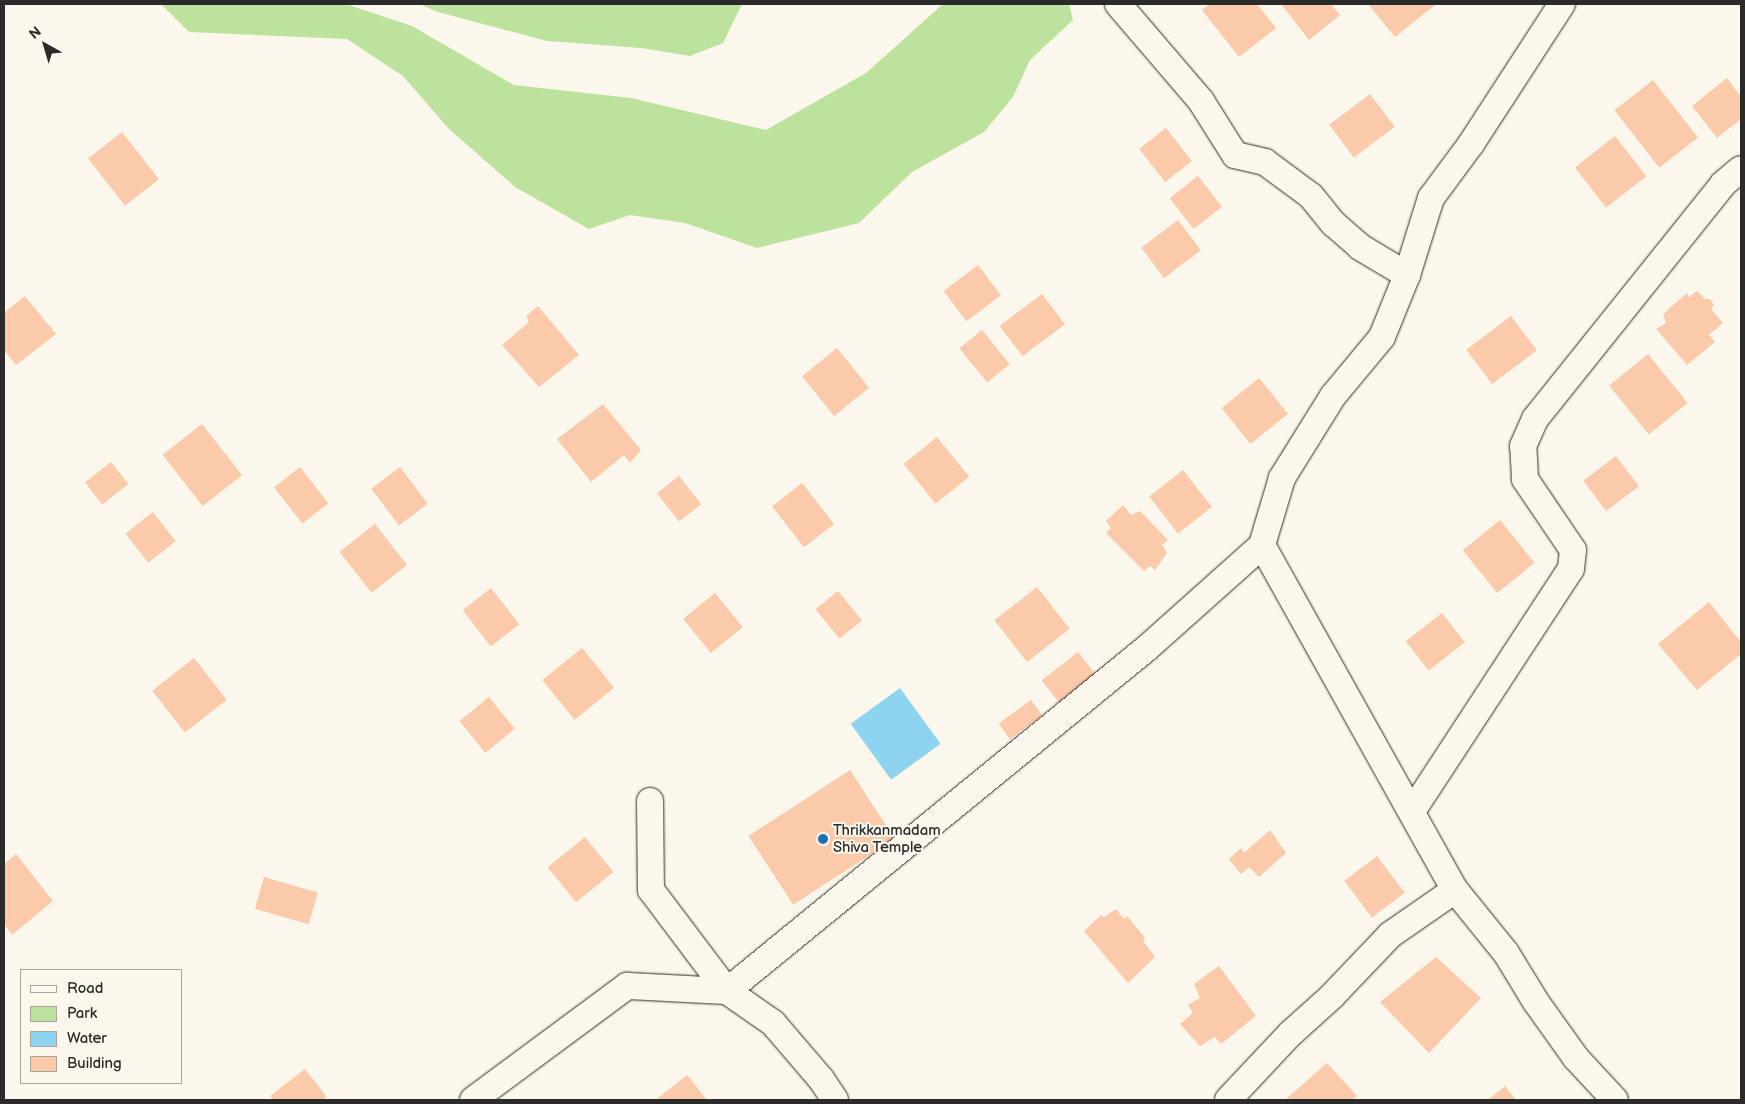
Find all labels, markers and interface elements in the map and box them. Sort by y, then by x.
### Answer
north arrow [20,20,70,70]
text: N [26,23,45,43]
place label: Thrikkanmadam Shiva Temple [833,821,941,856]
marker: Thrikkanmadam Shiva Temple [817,833,829,845]
legend [20,969,182,1084]
text: Road [67,979,103,998]
text: Park [67,1004,97,1023]
text: Water [67,1029,107,1048]
text: Building [67,1054,122,1073]

